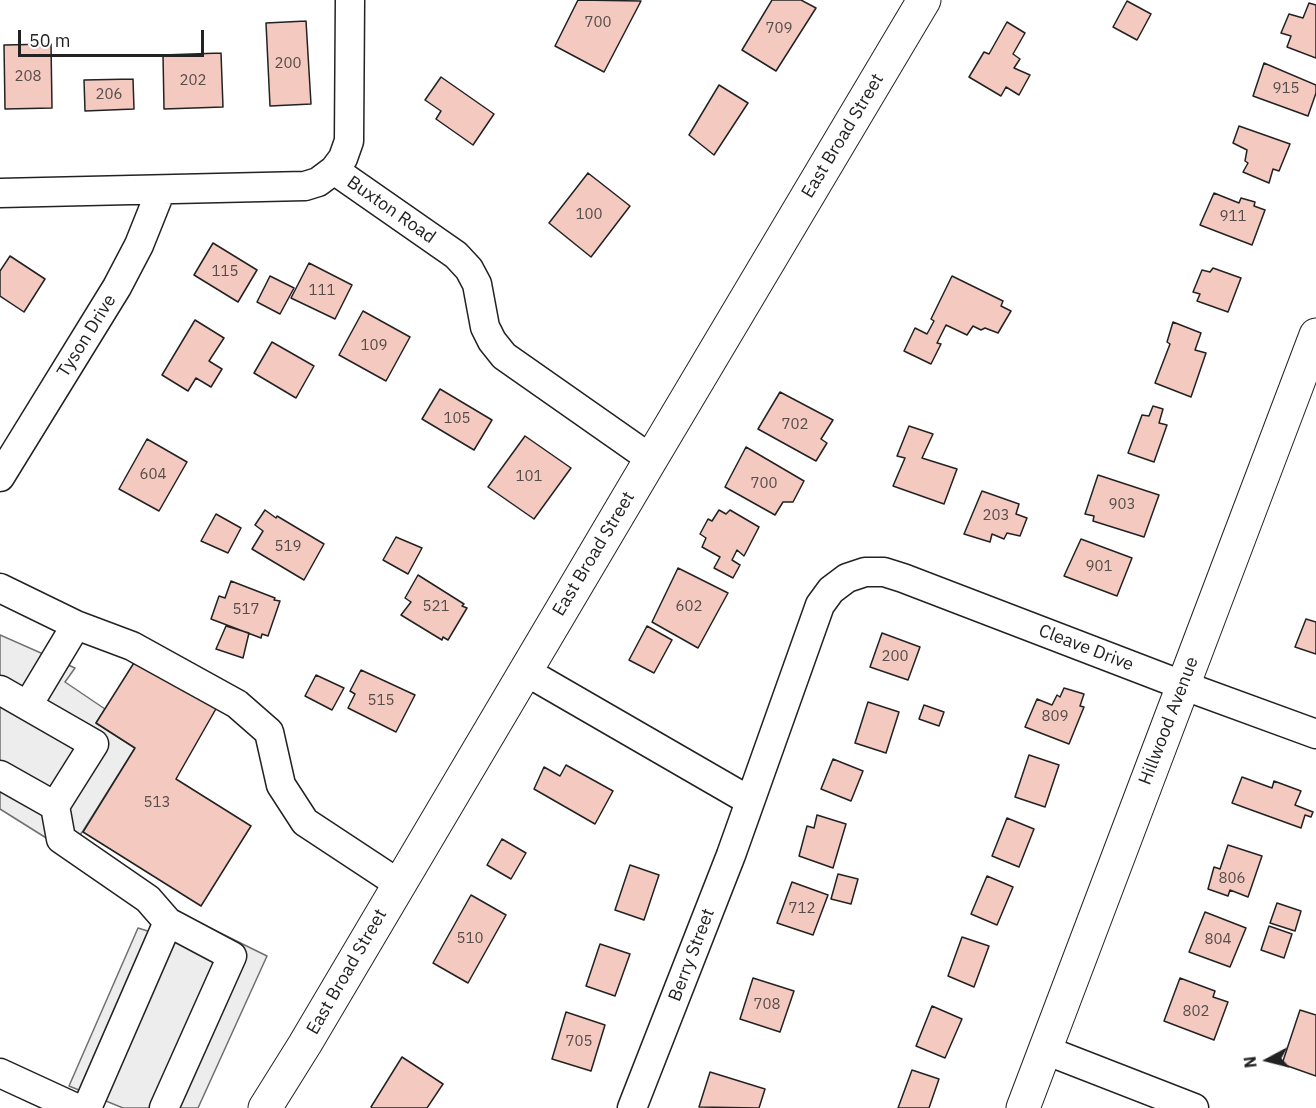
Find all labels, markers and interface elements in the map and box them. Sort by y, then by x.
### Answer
house number: 700 [585,14,611,32]
scale bar [21,18,207,56]
house number: 709 [766,20,792,38]
text: 50 m [29,29,71,52]
house number: 200 [275,55,301,73]
house number: 208 [15,68,41,86]
street label: East Broad Street [797,70,889,202]
house number: 202 [180,72,206,90]
house number: 915 [1273,80,1299,98]
house number: 206 [96,86,122,104]
street label: Buxton Road [343,172,439,248]
house number: 100 [576,206,602,224]
house number: 911 [1220,208,1246,226]
house number: 115 [212,263,238,281]
house number: 111 [309,282,335,300]
street label: Tyson Drive [53,291,121,381]
house number: 109 [361,337,387,355]
house number: 105 [444,410,470,428]
house number: 702 [782,416,808,434]
house number: 604 [140,466,166,484]
house number: 101 [516,468,542,486]
house number: 700 [751,475,777,493]
street label: East Broad Street [548,488,640,620]
house number: 903 [1109,496,1135,514]
house number: 203 [983,507,1009,525]
house number: 519 [275,538,301,556]
house number: 901 [1086,558,1112,576]
house number: 521 [423,598,449,616]
house number: 602 [676,598,702,616]
house number: 517 [233,601,259,619]
street label: Cleave Drive [1035,620,1137,676]
house number: 200 [882,648,908,666]
street label: Hillwood Avenue [1135,654,1203,788]
house number: 515 [368,692,394,710]
house number: 809 [1042,708,1068,726]
house number: 513 [144,794,170,812]
house number: 806 [1219,870,1245,888]
house number: 712 [789,900,815,918]
street label: East Broad Street [302,905,392,1039]
street label: Berry Street [664,906,720,1004]
house number: 510 [457,930,483,948]
house number: 804 [1205,931,1231,949]
house number: 708 [754,996,780,1014]
house number: 802 [1183,1003,1209,1021]
north arrow [1238,1030,1298,1090]
house number: 705 [566,1033,592,1051]
text: N [1240,1055,1261,1069]

